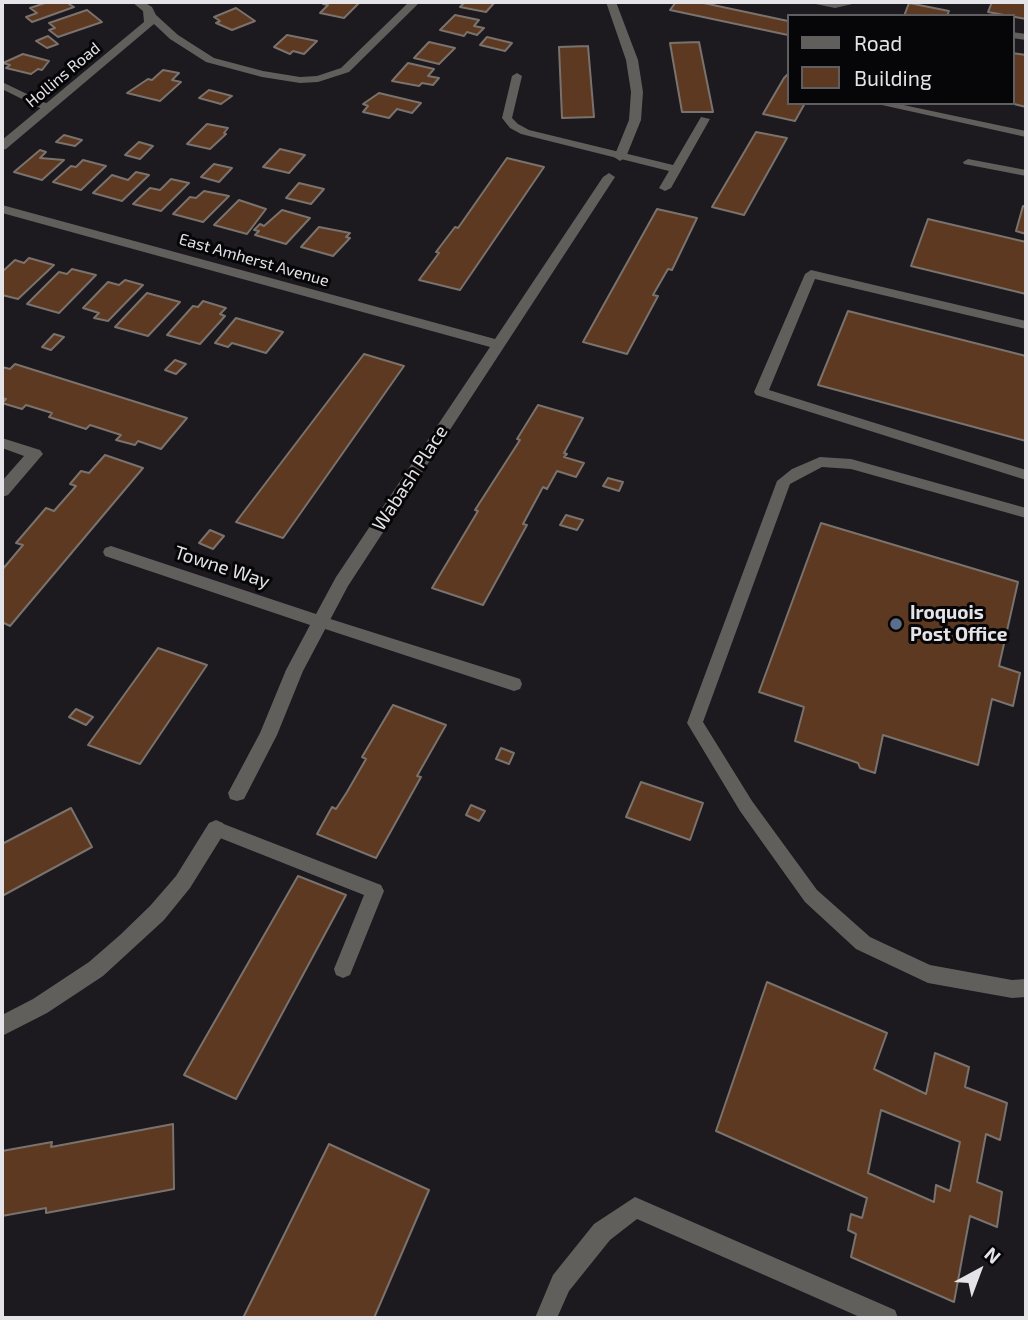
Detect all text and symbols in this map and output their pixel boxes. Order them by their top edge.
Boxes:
legend [786,14,1014,105]
text: Road [854,30,902,55]
street label: Hollins Road [22,38,104,112]
text: Building [854,65,932,90]
street label: East Amherst Avenue [177,229,331,291]
street label: Wabash Place [367,421,453,535]
street label: Towne Way [171,541,273,593]
place label: Iroquois Post Office [910,602,1007,646]
marker: Iroquois Post Office [888,616,904,632]
north arrow [944,1236,1014,1306]
text: N [980,1242,1006,1268]

